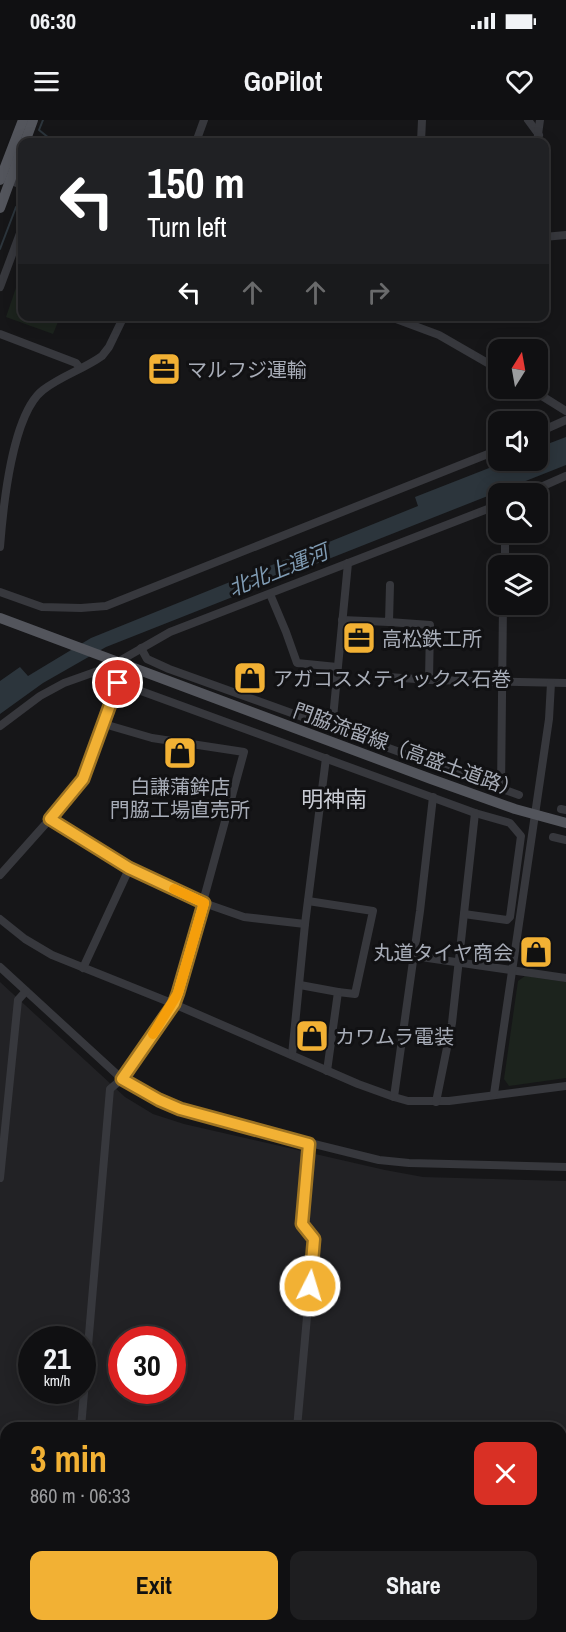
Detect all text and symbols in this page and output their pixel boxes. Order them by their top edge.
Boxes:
text: 06:30 [30,6,76,36]
text: GoPilot [244,63,322,99]
icon: menu [30,65,63,98]
icon: heart [503,65,536,98]
text: 150 m [147,155,245,211]
icon: left [48,162,126,240]
text: Turn left [147,209,226,245]
icon: left [173,276,206,309]
icon: ahead [236,276,269,309]
icon: ahead [299,276,332,309]
icon: right [362,276,395,309]
north arrow [488,339,548,399]
map controls [488,339,548,615]
office icon: マルフジ運輸 [146,351,182,387]
place label: マルフジ運輸 [187,356,307,383]
button: sound [488,411,548,471]
button: search [488,483,548,543]
water label: 北北上運河 [224,535,336,603]
button: layers [488,555,548,615]
office icon: 高松鉄工所 [341,620,377,656]
place label: 高松鉄工所 [382,625,482,652]
pin [92,657,143,708]
shop icon: アガコスメティックス石巻 [232,660,268,696]
place label: アガコスメティックス石巻 [273,665,511,692]
icon: arrive [101,666,134,699]
street label: 門脇流留線（高盛土道路） [290,696,524,804]
shop icon: 白謙蒲鉾店 門脇工場直売所 [162,735,198,771]
place label: 白謙蒲鉾店 門脇工場直売所 [110,773,250,823]
district label: 明神南 [301,784,367,814]
shop icon: 丸道タイヤ商会 [518,934,554,970]
place label: 丸道タイヤ商会 [374,939,513,966]
shop icon: カワムラ電装 [294,1018,330,1054]
place label: カワムラ電装 [335,1023,454,1050]
position arrow [278,1254,342,1318]
speed limit sign: 30 [108,1326,186,1404]
text: 21 [43,1338,71,1378]
text: km/h [44,1370,70,1391]
text: 3 min [30,1435,107,1483]
button: close [474,1442,537,1505]
text: 860 m · 06:33 [30,1482,130,1509]
button: Exit [30,1551,278,1620]
button: Share [290,1551,537,1620]

